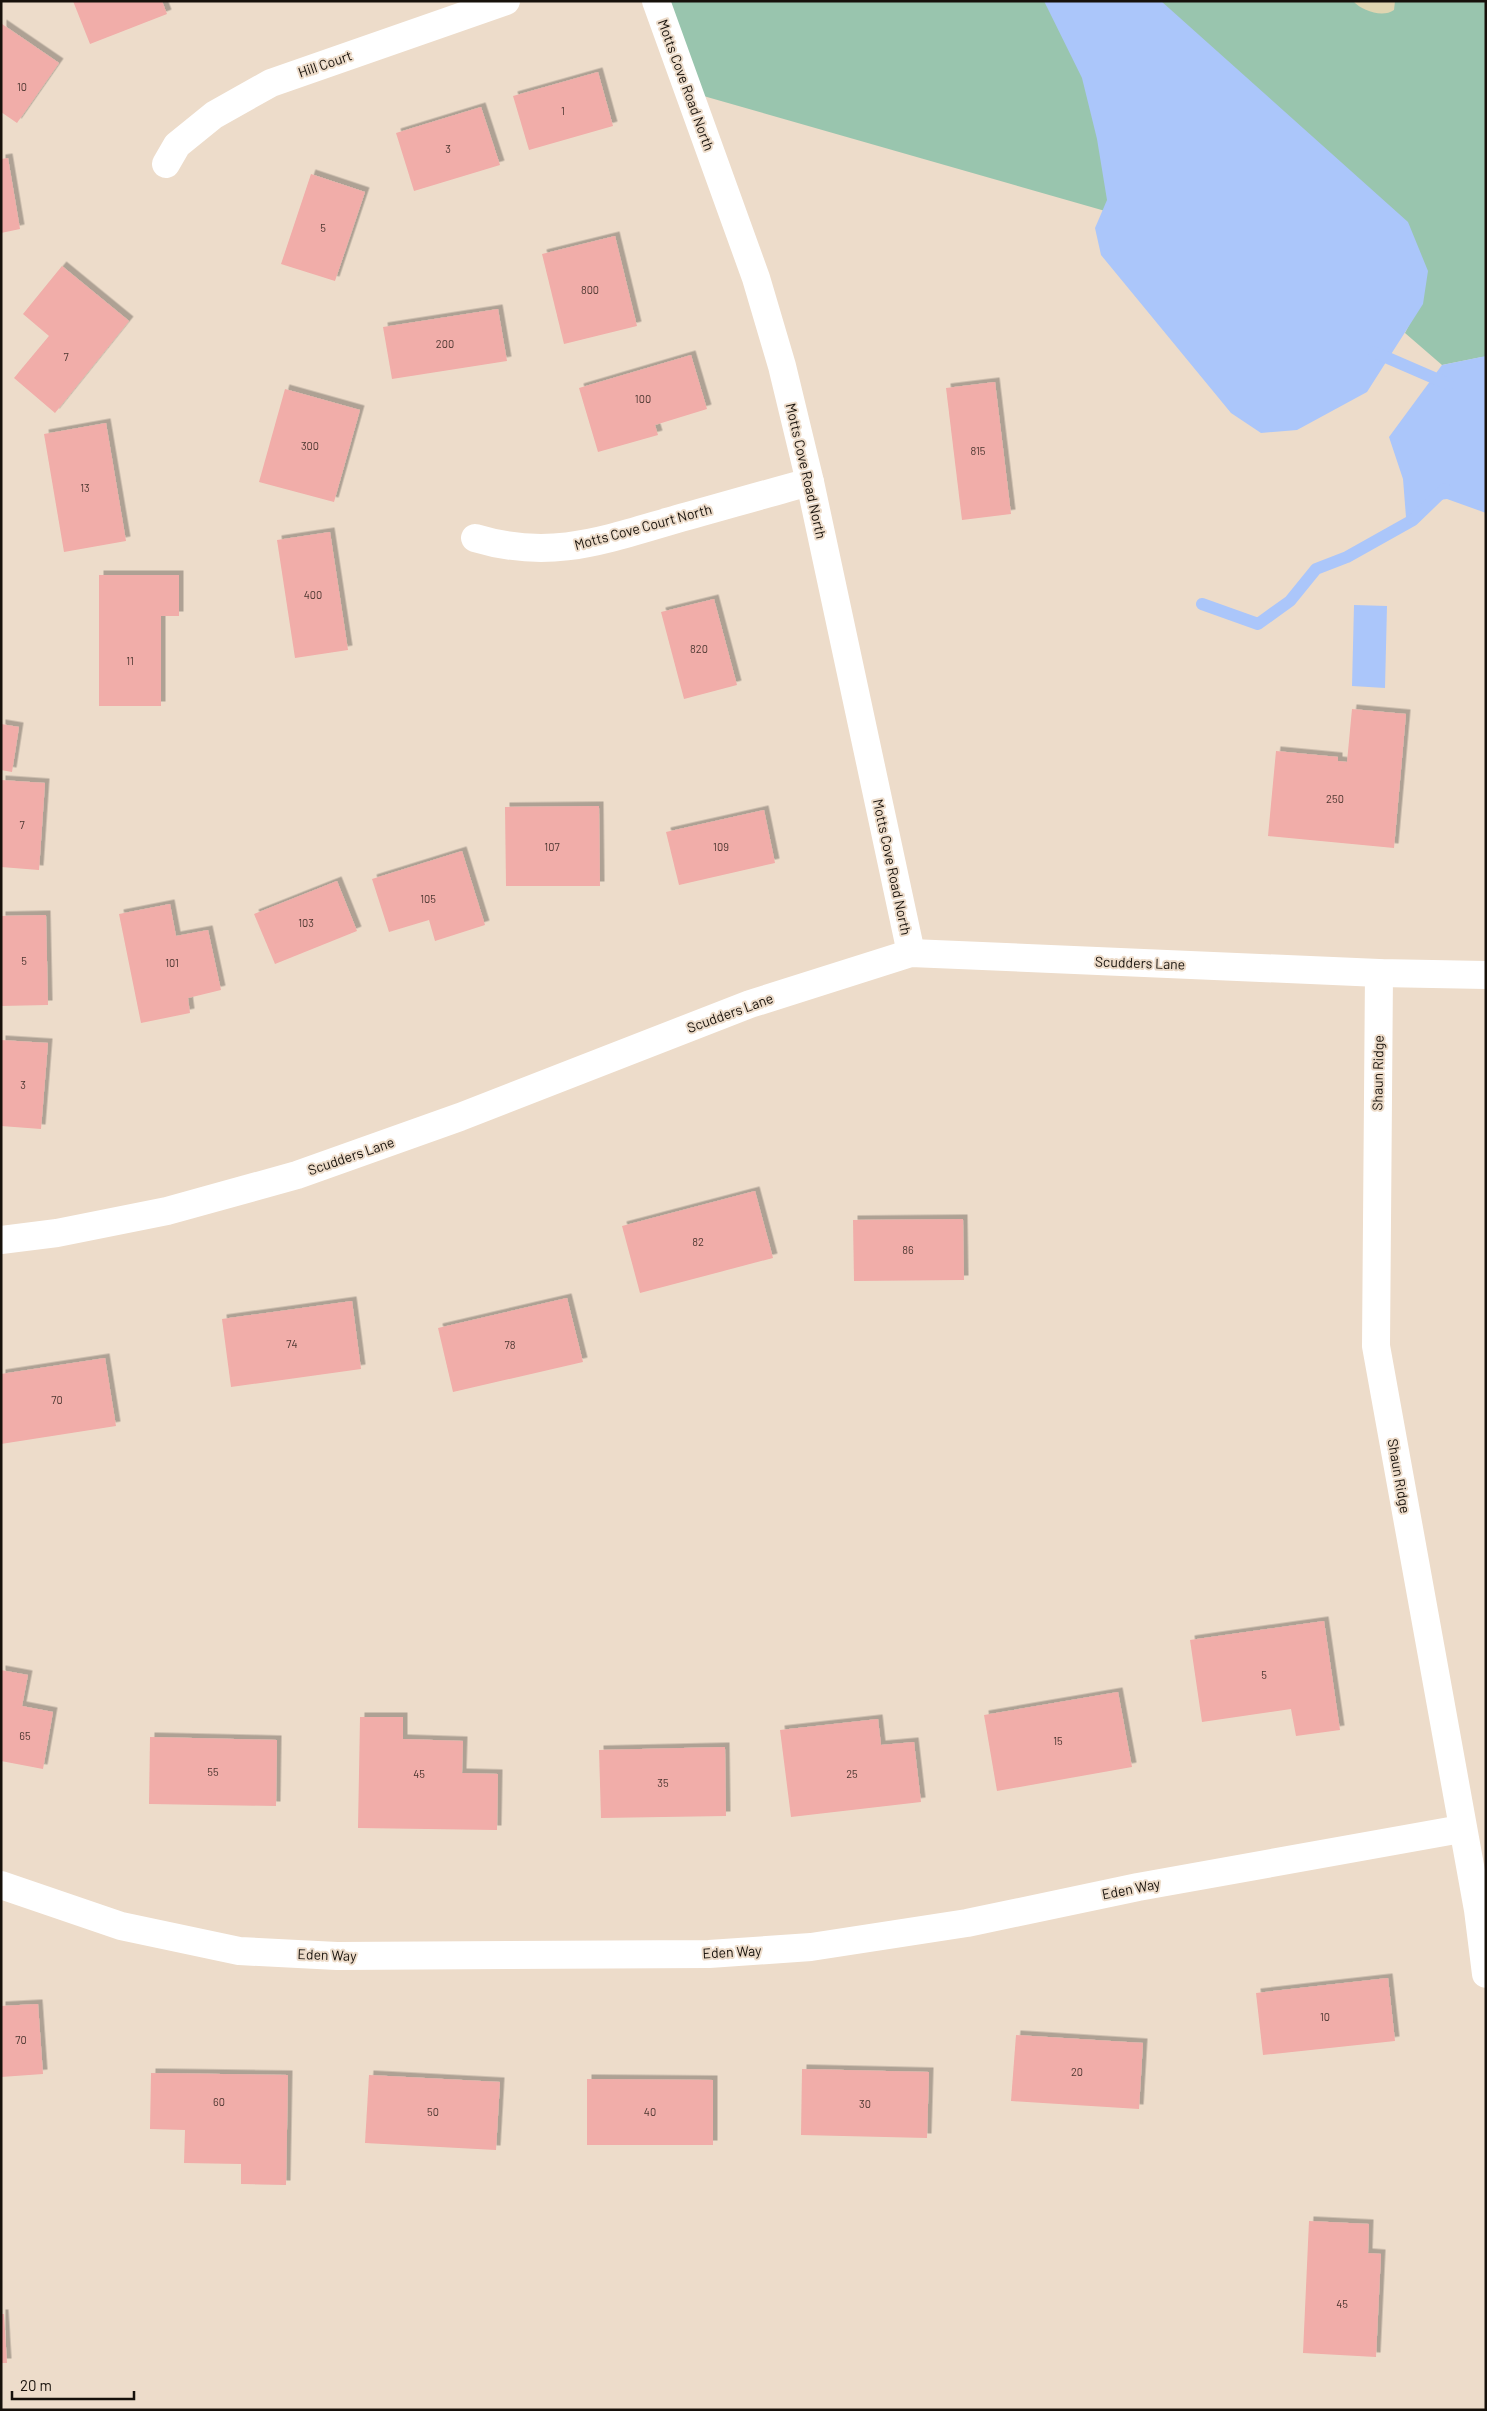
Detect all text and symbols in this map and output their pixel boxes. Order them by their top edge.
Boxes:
street label: Motts Cove Road North [655,17,718,153]
street label: Hill Court [296,46,354,81]
house number: 10 [17,80,27,93]
house number: 1 [561,104,565,117]
house number: 3 [445,142,451,155]
house number: 5 [320,221,326,234]
house number: 800 [581,283,599,296]
house number: 200 [436,337,454,350]
house number: 7 [63,350,69,363]
house number: 100 [635,392,651,405]
street label: Motts Cove Road North [783,401,830,540]
house number: 300 [301,439,319,452]
house number: 815 [971,444,986,457]
house number: 13 [80,481,90,494]
street label: Motts Cove Court North [572,500,713,553]
house number: 400 [304,588,322,601]
house number: 820 [690,642,708,655]
house number: 11 [126,654,134,667]
house number: 250 [1326,792,1344,805]
street label: Motts Cove Road North [870,797,915,936]
house number: 7 [19,818,25,831]
house number: 107 [544,840,560,853]
house number: 109 [713,840,729,853]
house number: 105 [420,892,436,905]
house number: 103 [298,916,314,929]
street label: Scudders Lane [1095,952,1185,973]
house number: 5 [21,954,27,967]
house number: 101 [165,956,179,969]
street label: Scudders Lane [684,989,775,1036]
street label: Shaun Ridge [1368,1035,1387,1111]
house number: 3 [20,1078,26,1091]
street label: Scudders Lane [305,1133,396,1178]
house number: 82 [692,1235,704,1248]
house number: 86 [902,1243,914,1256]
house number: 74 [286,1337,298,1350]
house number: 78 [505,1338,516,1351]
house number: 70 [51,1393,63,1406]
street label: Shaun Ridge [1385,1437,1414,1515]
house number: 5 [1261,1668,1267,1681]
house number: 65 [19,1729,31,1742]
house number: 15 [1053,1734,1063,1747]
house number: 55 [207,1765,219,1778]
house number: 45 [413,1767,425,1780]
house number: 25 [846,1767,858,1780]
house number: 35 [657,1776,669,1789]
street label: Eden Way [1100,1874,1162,1902]
street label: Eden Way [702,1941,762,1962]
street label: Eden Way [297,1945,357,1964]
house number: 10 [1320,2010,1330,2023]
house number: 70 [15,2033,27,2046]
house number: 20 [1071,2065,1083,2078]
house number: 60 [213,2095,225,2108]
house number: 30 [859,2097,871,2110]
house number: 50 [427,2105,439,2118]
house number: 40 [644,2105,656,2118]
house number: 45 [1336,2297,1348,2310]
scale bar [12,2368,135,2400]
text: 20 m [20,2376,52,2394]

